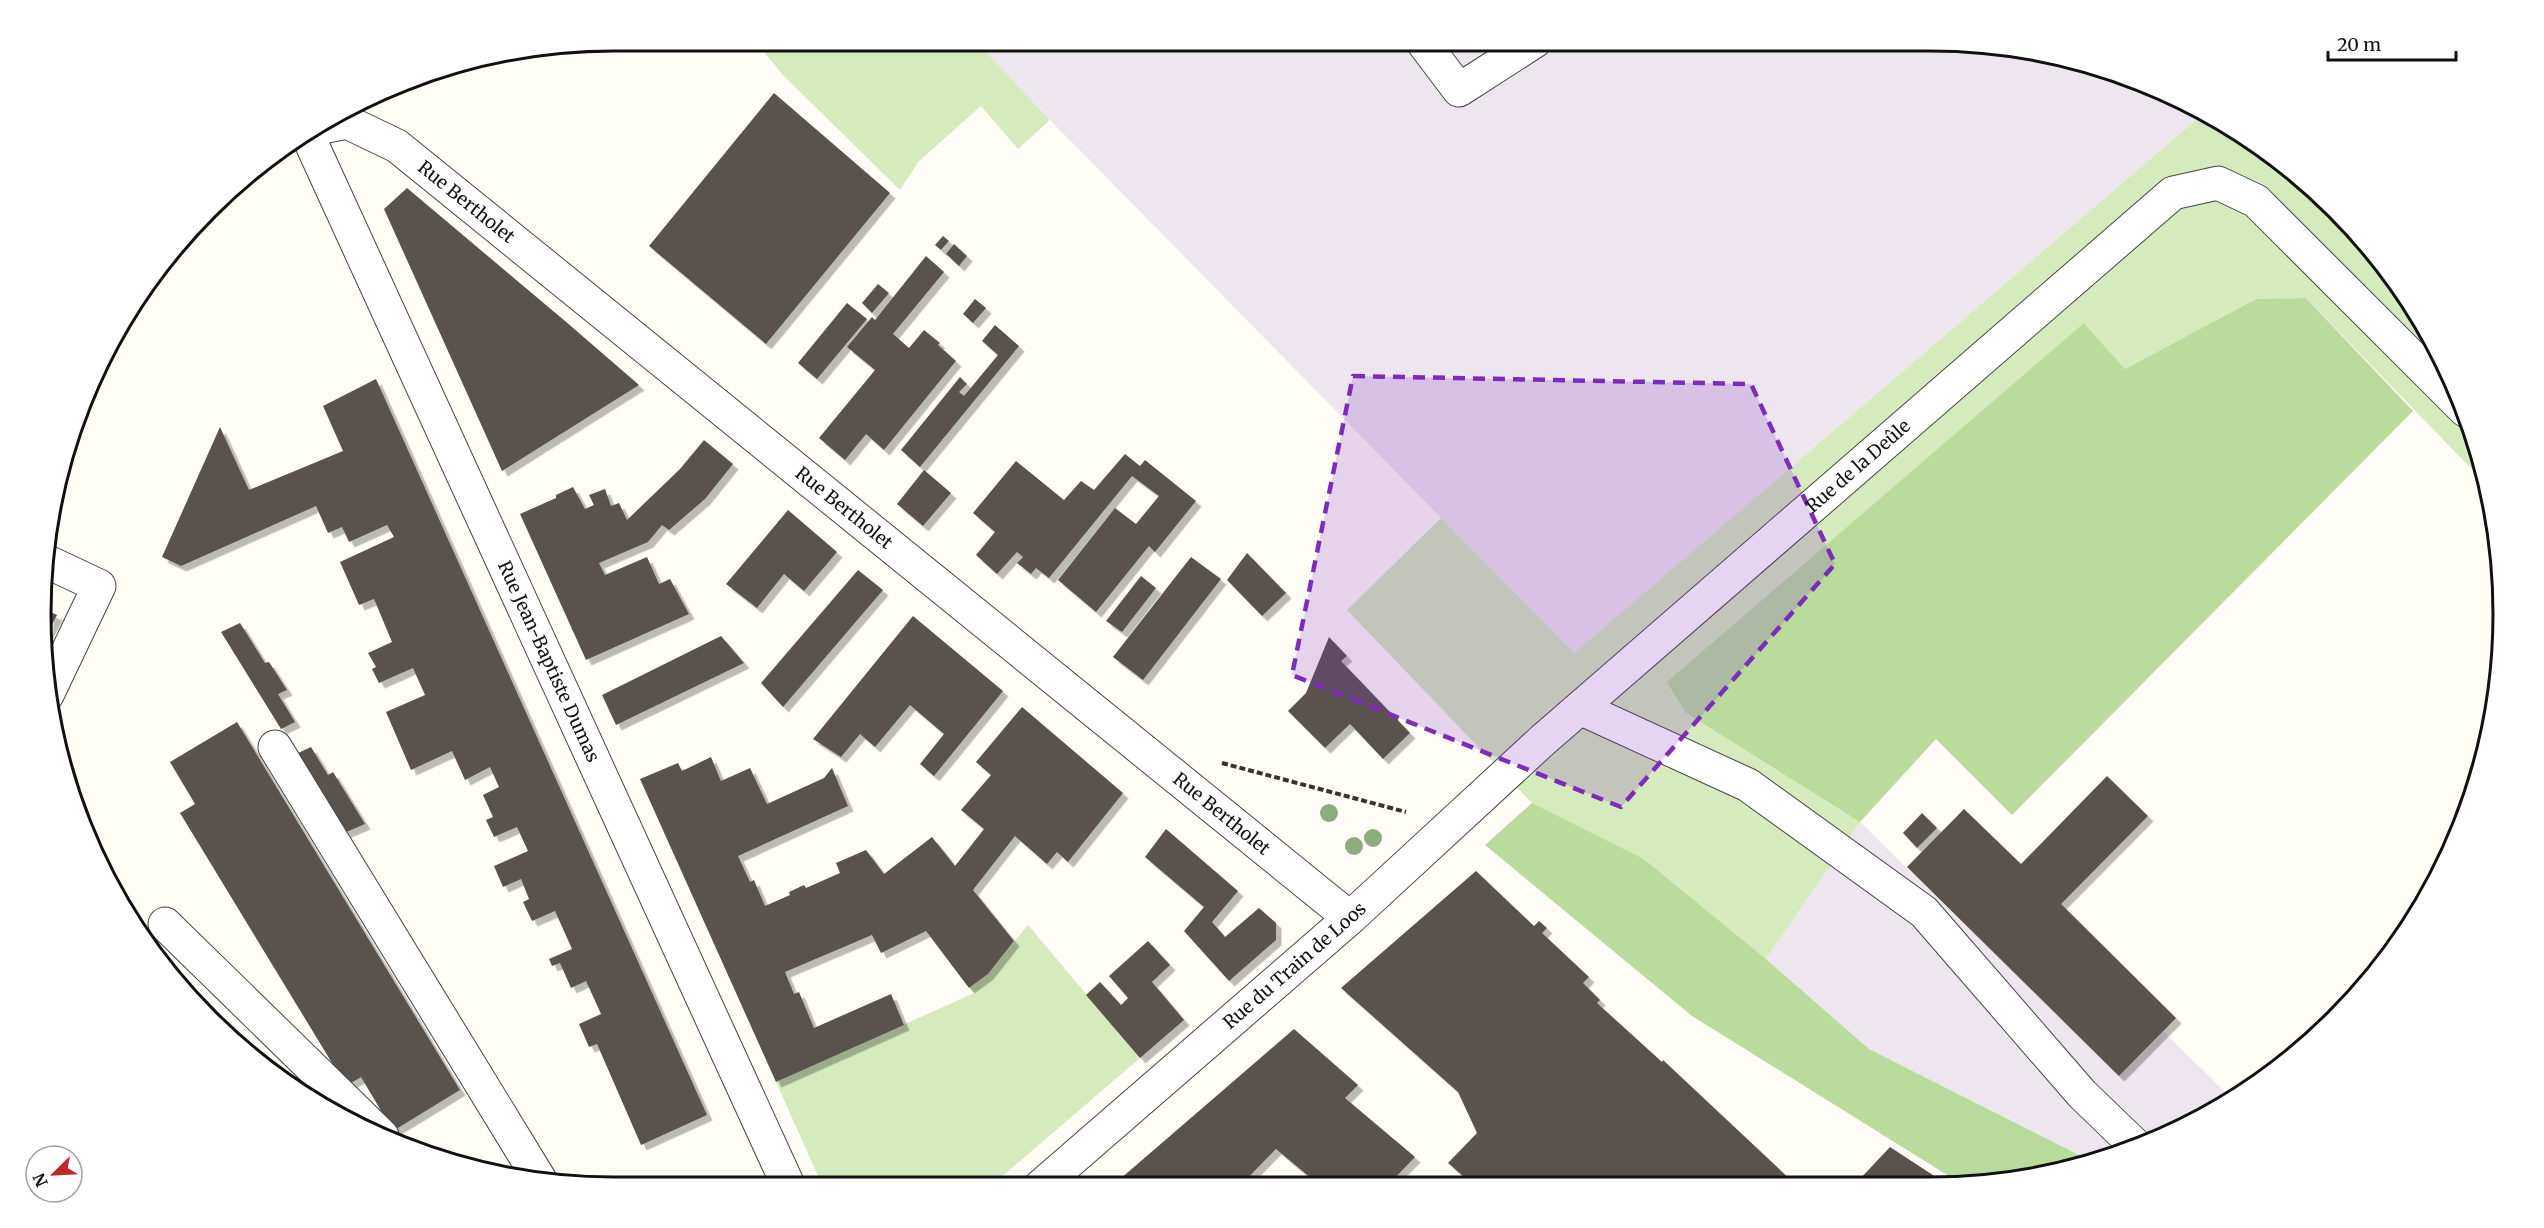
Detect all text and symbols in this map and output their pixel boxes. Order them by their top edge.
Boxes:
scale bar [2328,24,2456,62]
text: 20 m [2337,33,2381,56]
street label: Rue Bertholet [413,156,520,248]
street label: Rue de la Deûle [1801,414,1915,518]
street label: Rue Bertholet [791,461,897,554]
street label: Rue Jean-Baptiste Dumas [493,557,605,766]
street label: Rue Bertholet [1169,767,1275,860]
street label: Rue du Train de Loos [1218,897,1371,1034]
north arrow [24,1144,84,1204]
text: N [28,1170,52,1190]

